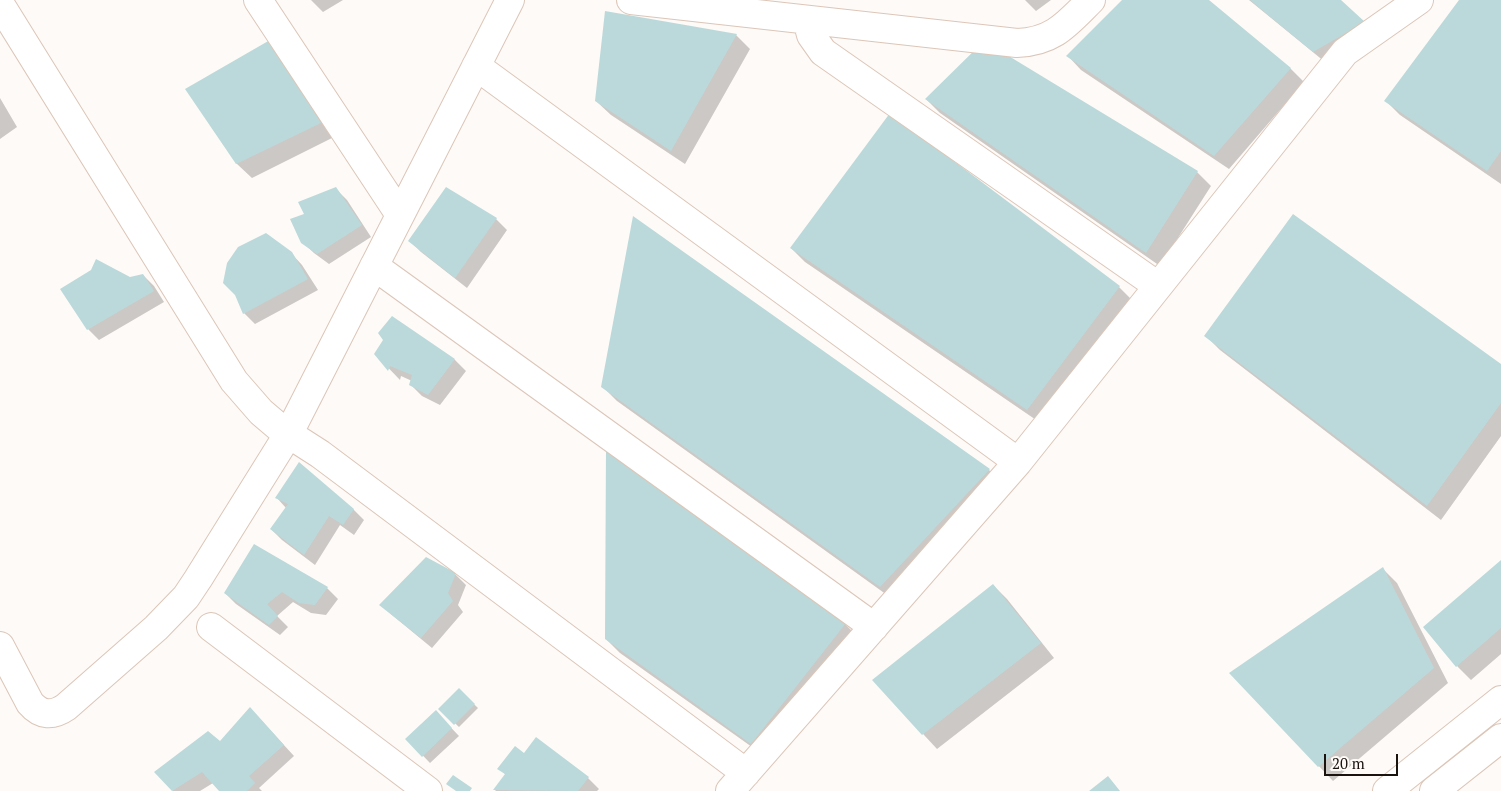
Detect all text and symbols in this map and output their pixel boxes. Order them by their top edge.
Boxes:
scale bar [1326,744,1400,776]
text: 20 m [1332,753,1365,773]

